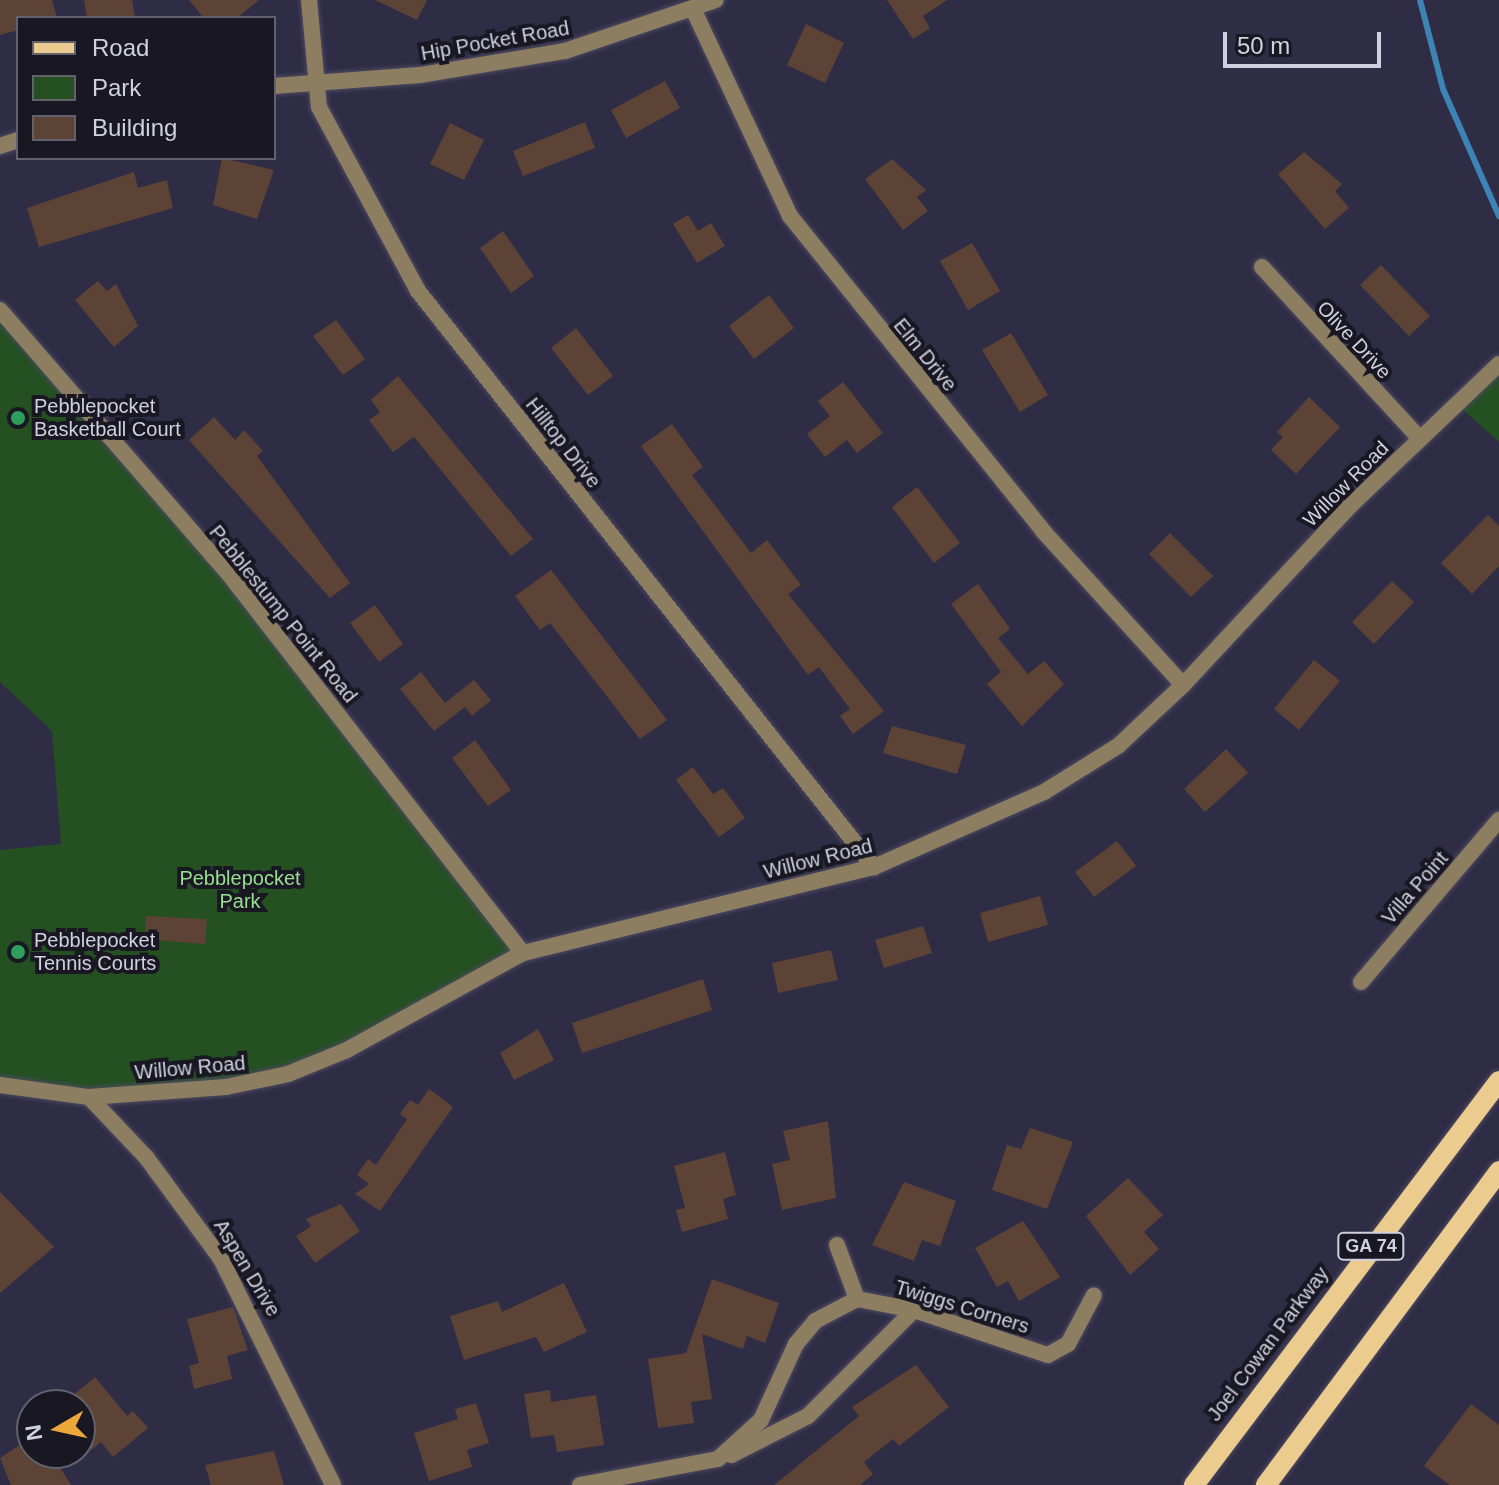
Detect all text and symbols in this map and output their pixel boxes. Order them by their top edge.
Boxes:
legend [16,16,276,160]
street label: Hip Pocket Road [419,16,571,66]
scale bar [1227,16,1385,66]
text: 50 m [1237,32,1290,59]
text: Road [92,34,149,61]
text: Park [92,74,141,101]
text: Building [92,114,177,141]
street label: Olive Drive [1312,296,1396,384]
street label: Elm Drive [888,314,962,396]
street label: Hilltop Drive [520,393,606,493]
place label: Pebblepocket Basketball Court [34,394,181,441]
marker: Pebblepocket Basketball Court [9,409,27,427]
street label: Willow Road [1298,436,1394,532]
street label: Pebblestump Point Road [204,520,362,708]
street label: Willow Road [761,834,875,884]
street label: Villa Point [1377,847,1453,929]
park label: Pebblepocket Park [179,867,301,914]
place label: Pebblepocket Tennis Courts [34,928,156,975]
marker: Pebblepocket Tennis Courts [9,943,27,961]
street label: Willow Road [134,1051,246,1085]
street label: Aspen Drive [209,1215,285,1321]
road number: GA 74 [1335,1232,1407,1260]
street label: Joel Cowan Parkway [1202,1262,1334,1426]
street label: Twiggs Corners [892,1275,1032,1339]
north arrow [16,1389,96,1469]
text: N [20,1423,47,1442]

